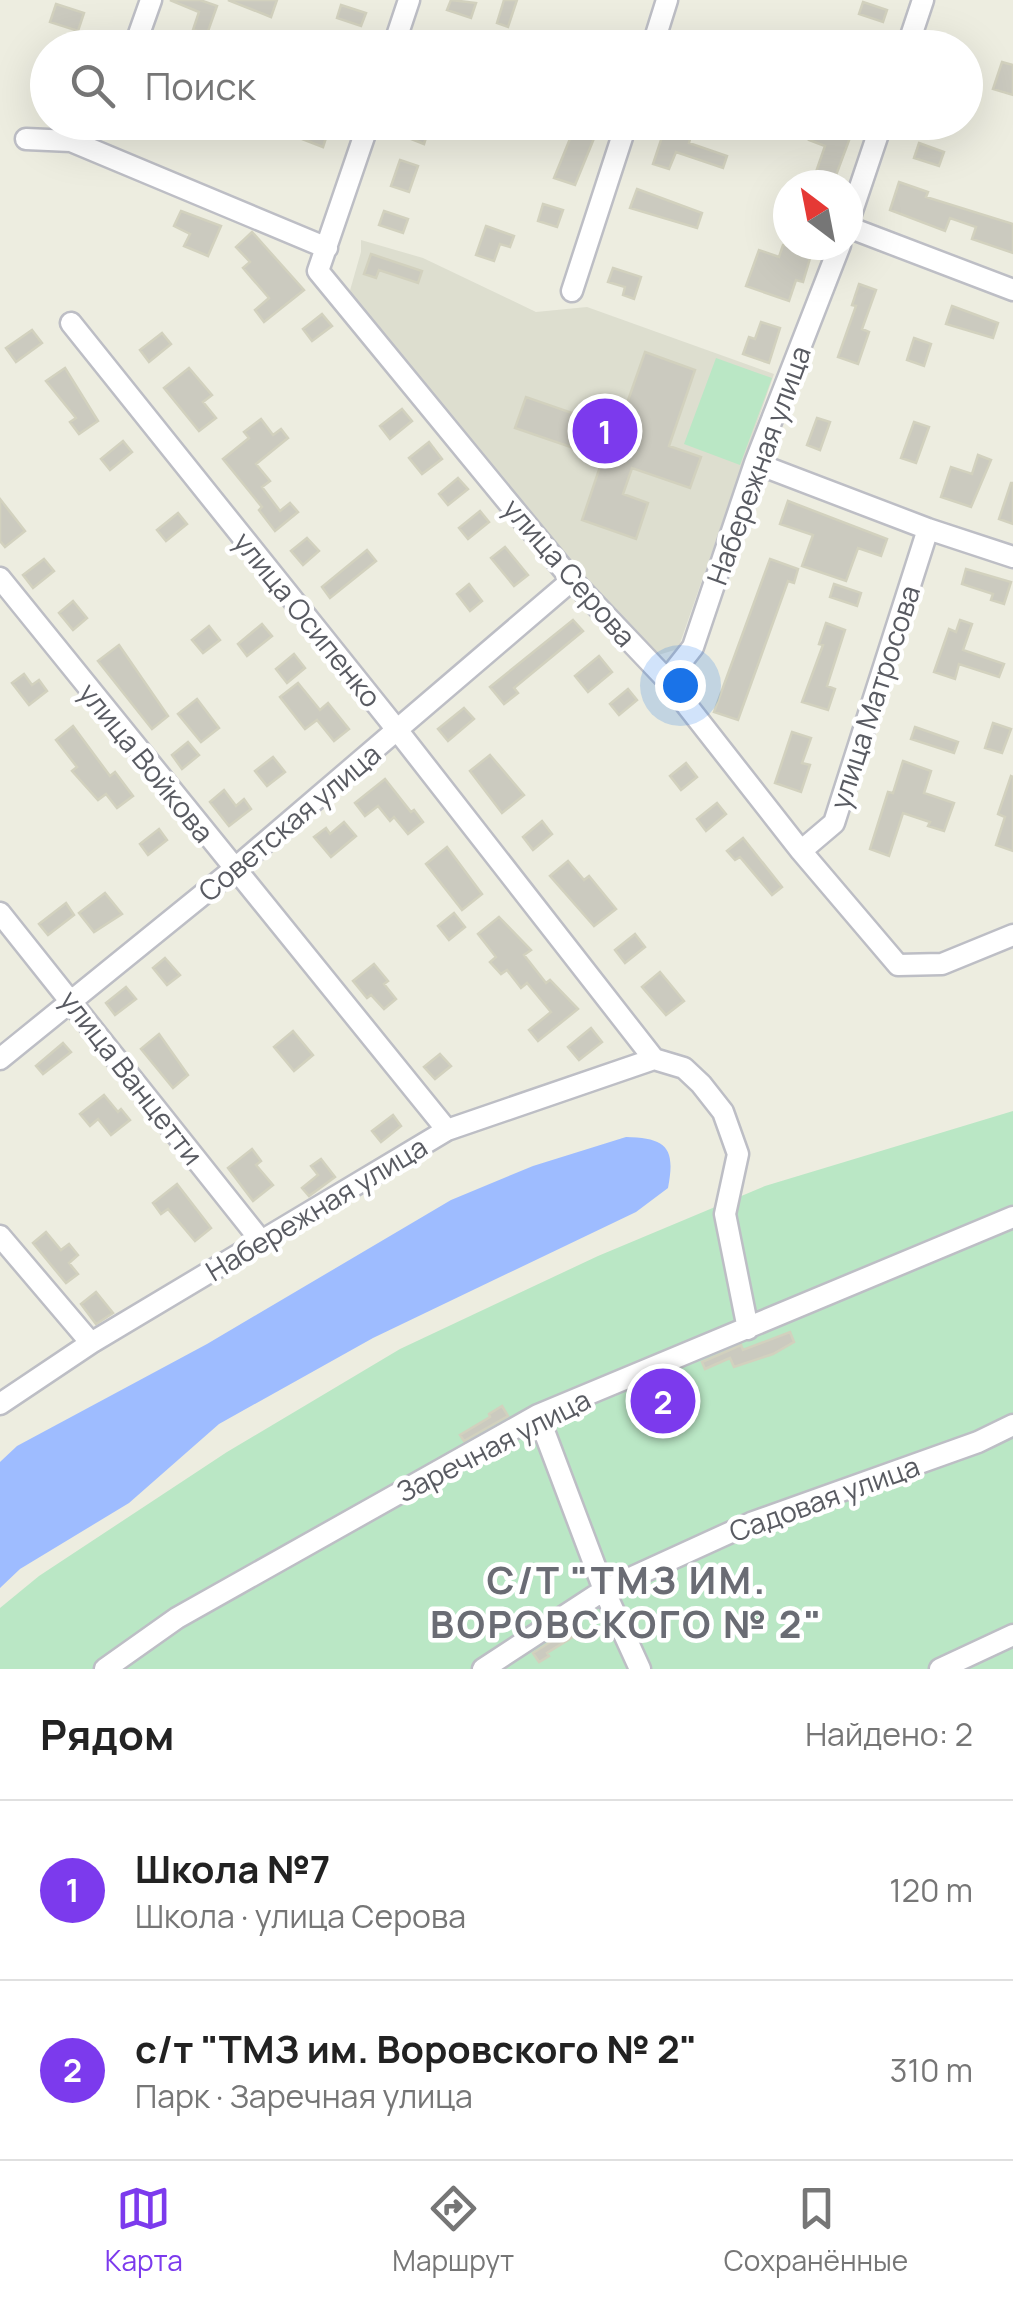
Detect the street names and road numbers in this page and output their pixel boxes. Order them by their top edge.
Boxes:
street label: Набережная улица [697,340,819,590]
street label: улица Серова [495,490,645,654]
street label: улица Осипенко [225,523,391,715]
street label: улица Матросова [820,580,928,814]
street label: улица Войкова [71,674,223,850]
street label: Советская улица [190,735,388,909]
street label: улица Ванцетти [52,982,212,1172]
street label: Набережная улица [198,1127,434,1289]
street label: Заречная улица [390,1380,596,1510]
street label: Садовая улица [724,1446,924,1550]

